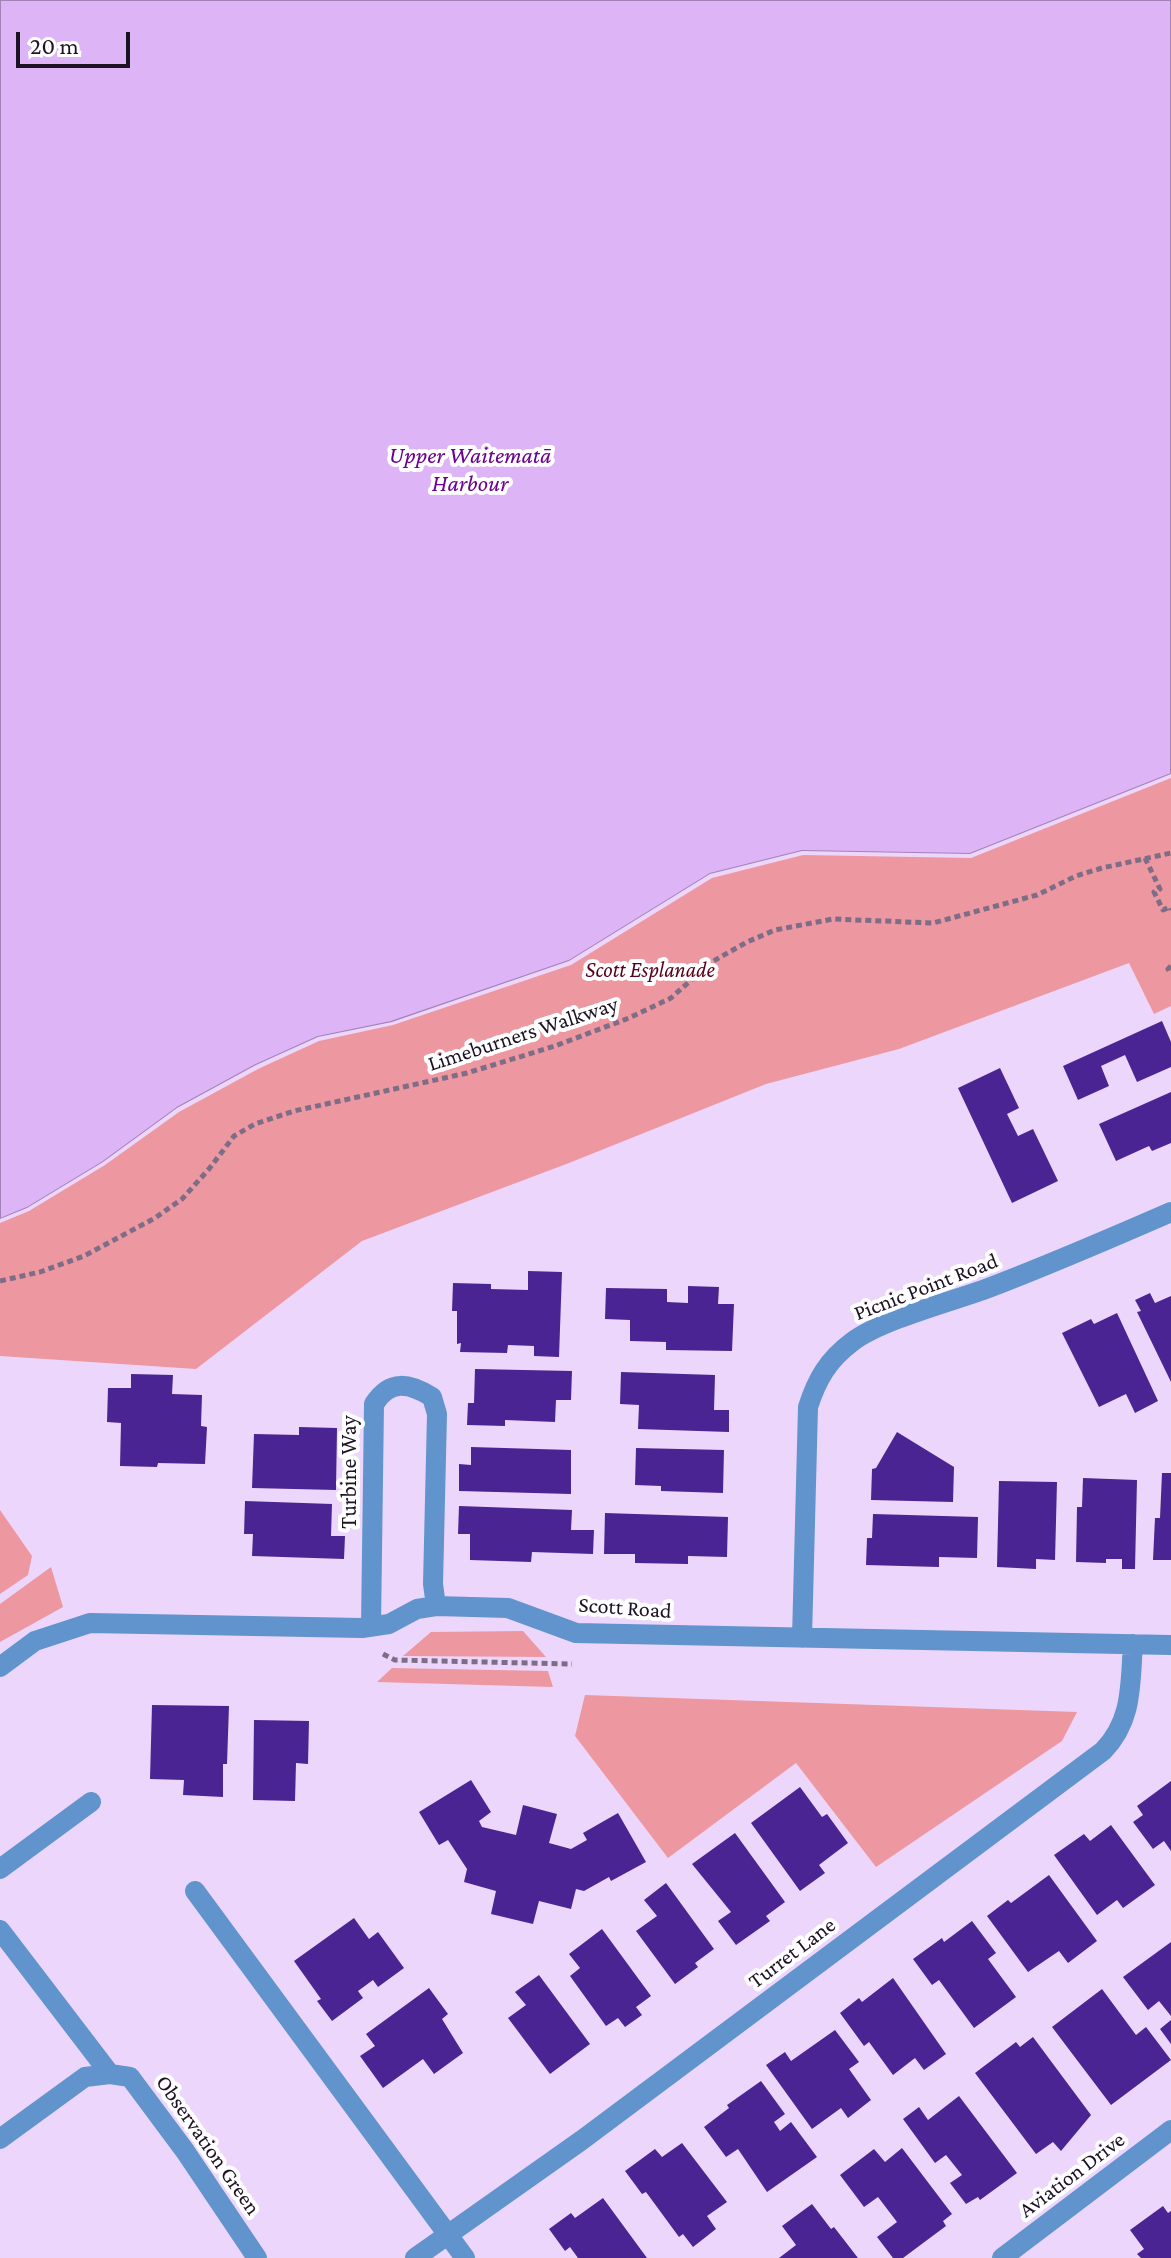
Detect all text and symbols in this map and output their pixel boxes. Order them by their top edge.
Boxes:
scale bar [20,16,134,66]
text: 20 m [30,32,79,59]
water label: Upper Waitematā Harbour [389,442,551,498]
park label: Scott Esplanade [585,957,715,983]
street label: Limeburners Walkway [425,991,621,1077]
street label: Picnic Point Road [850,1247,1002,1327]
street label: Turbine Way [336,1415,362,1529]
street label: Scott Road [577,1592,673,1624]
street label: Turret Lane [743,1912,841,1994]
street label: Observation Green [150,2070,266,2220]
street label: Aviation Drive [1014,2127,1130,2223]

